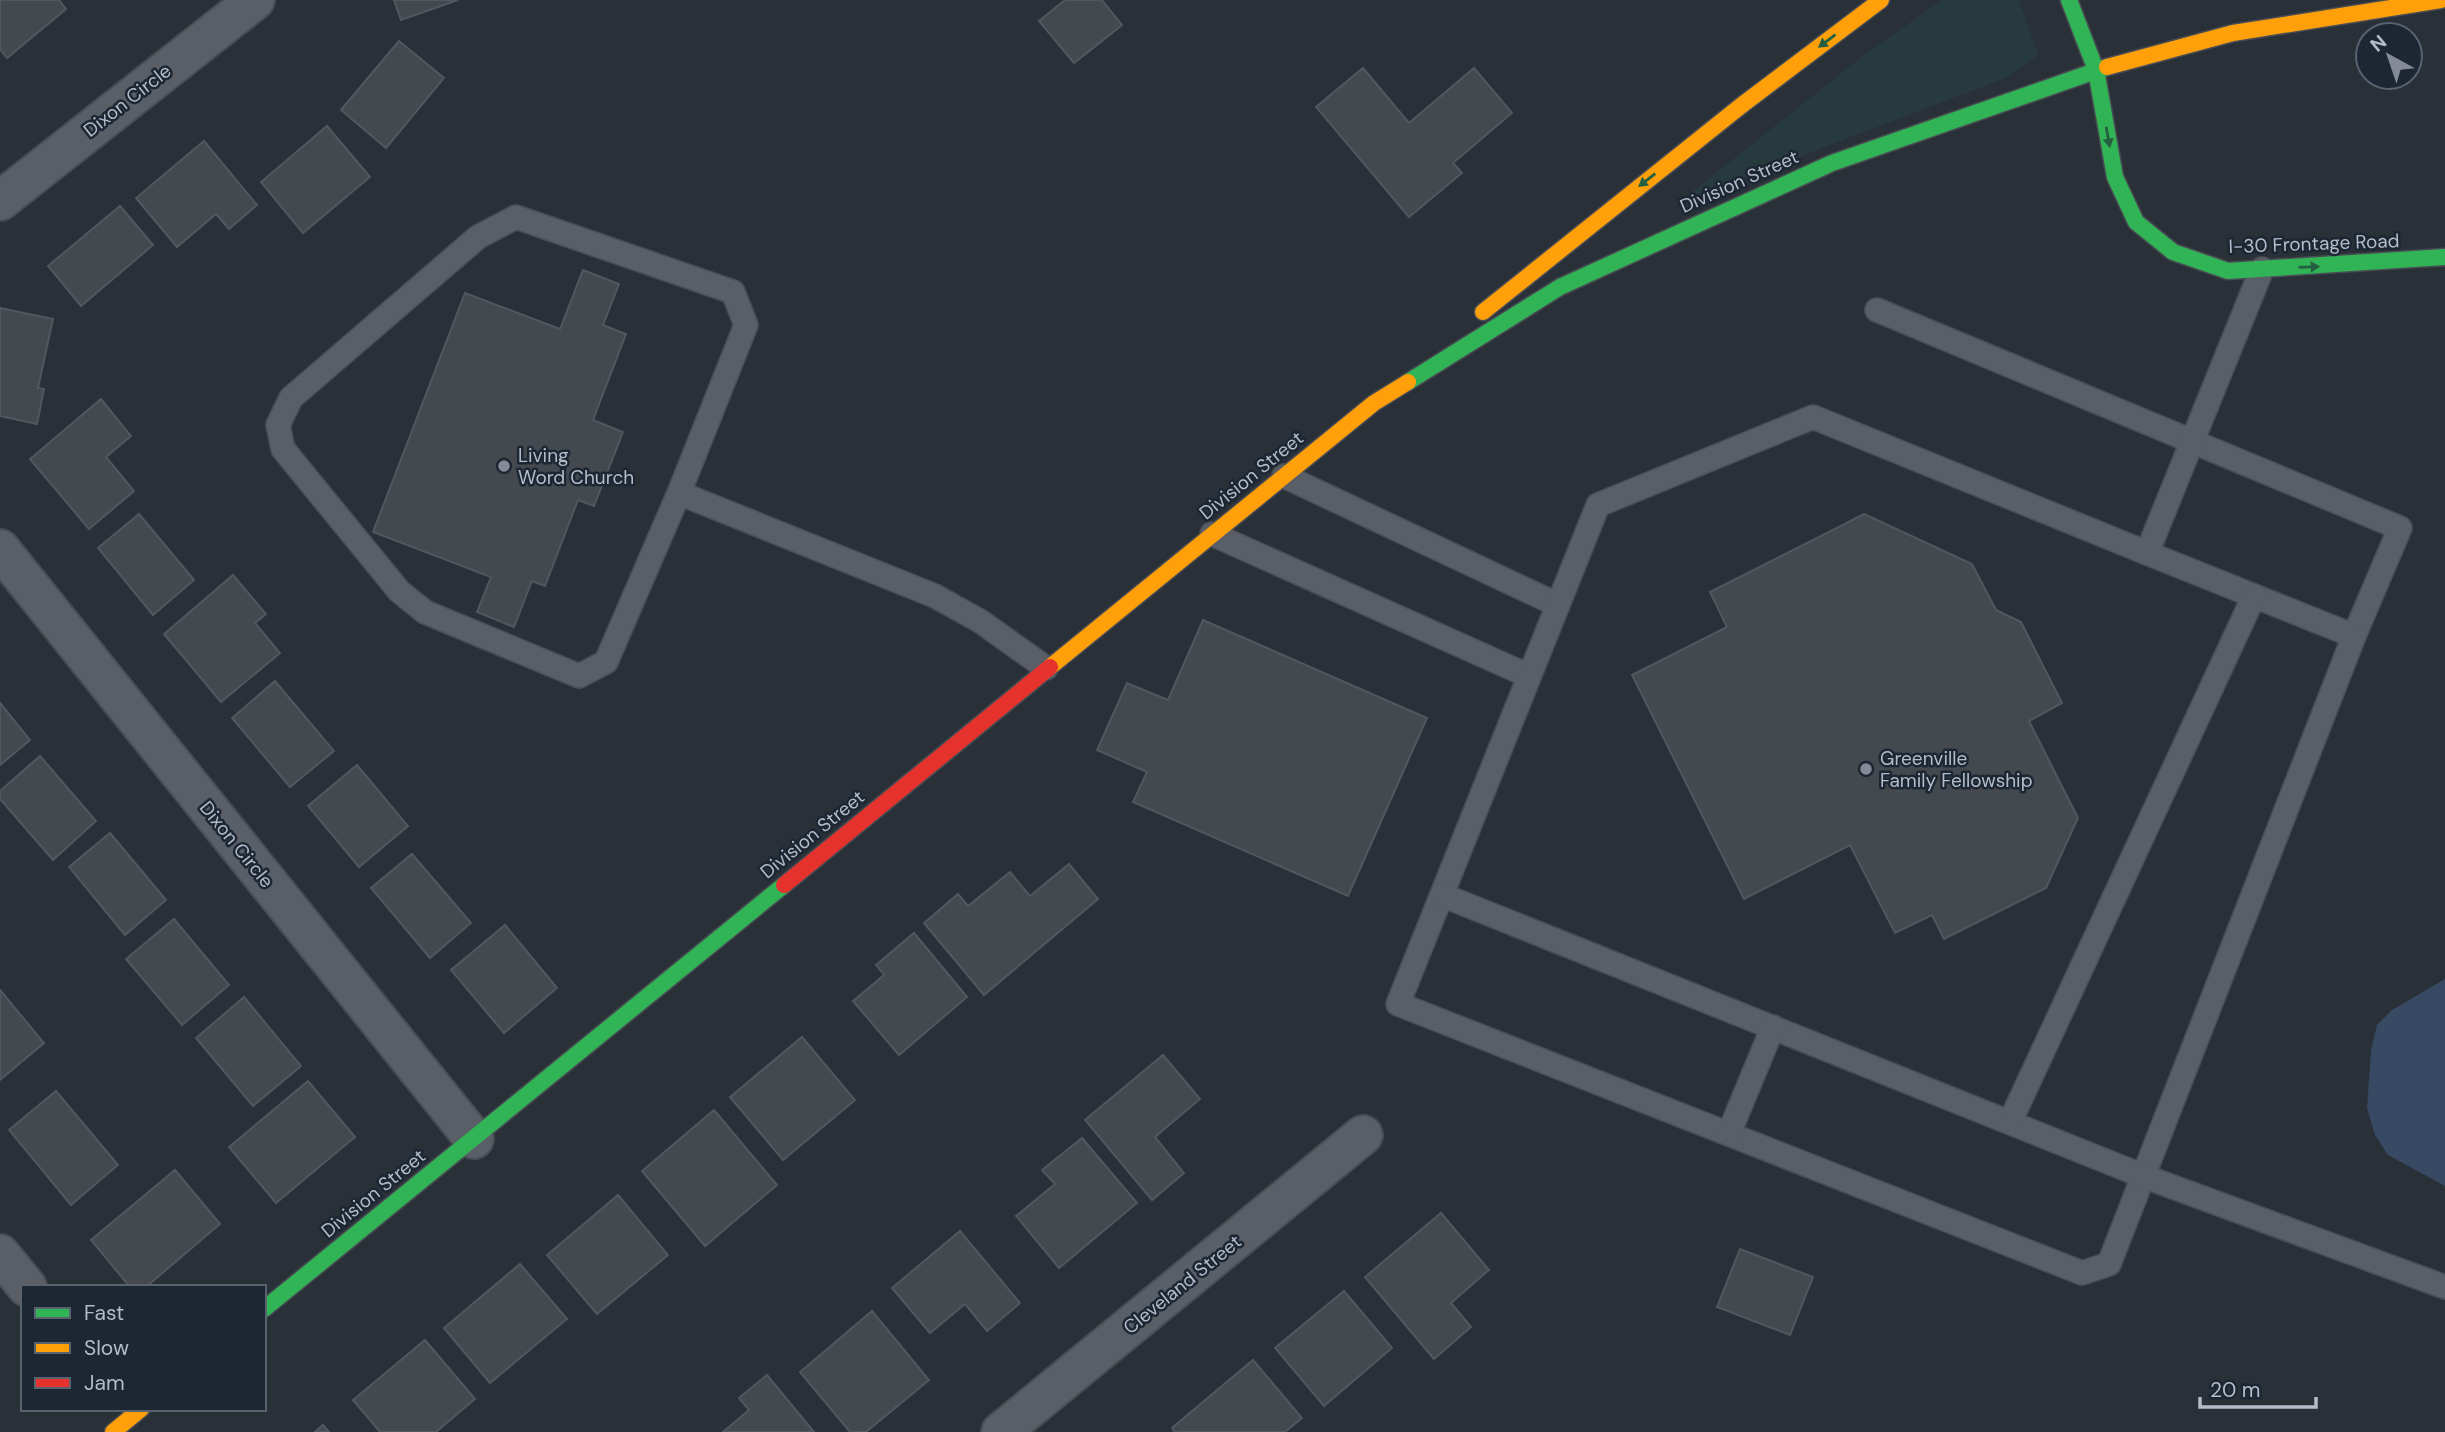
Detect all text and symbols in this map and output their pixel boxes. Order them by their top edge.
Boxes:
north arrow [2354,21,2424,91]
text: N [2365,29,2392,57]
one-way arrow [1817,34,1836,48]
street label: Dixon Circle [78,58,176,142]
one-way arrow [2103,126,2114,148]
street label: Division Street [1676,144,1802,219]
one-way arrow [1638,173,1656,187]
street label: I-30 Frontage Road [2228,228,2400,259]
one-way arrow [2298,261,2320,272]
street label: Division Street [1194,426,1309,525]
place label: Living Word Church [518,443,634,490]
marker: Living Word Church [496,458,512,474]
place label: Greenville Family Fellowship [1880,746,2033,793]
marker: Greenville Family Fellowship [1858,761,1874,777]
street label: Division Street [755,785,870,884]
street label: Dixon Circle [194,796,279,893]
street label: Division Street [316,1144,431,1243]
street label: Cleveland Street [1118,1229,1246,1340]
legend [21,1285,266,1411]
text: Fast [84,1299,124,1327]
text: Slow [84,1334,129,1362]
scale bar [2200,1366,2316,1410]
text: Jam [84,1369,125,1397]
text: 20 m [2210,1376,2261,1404]

